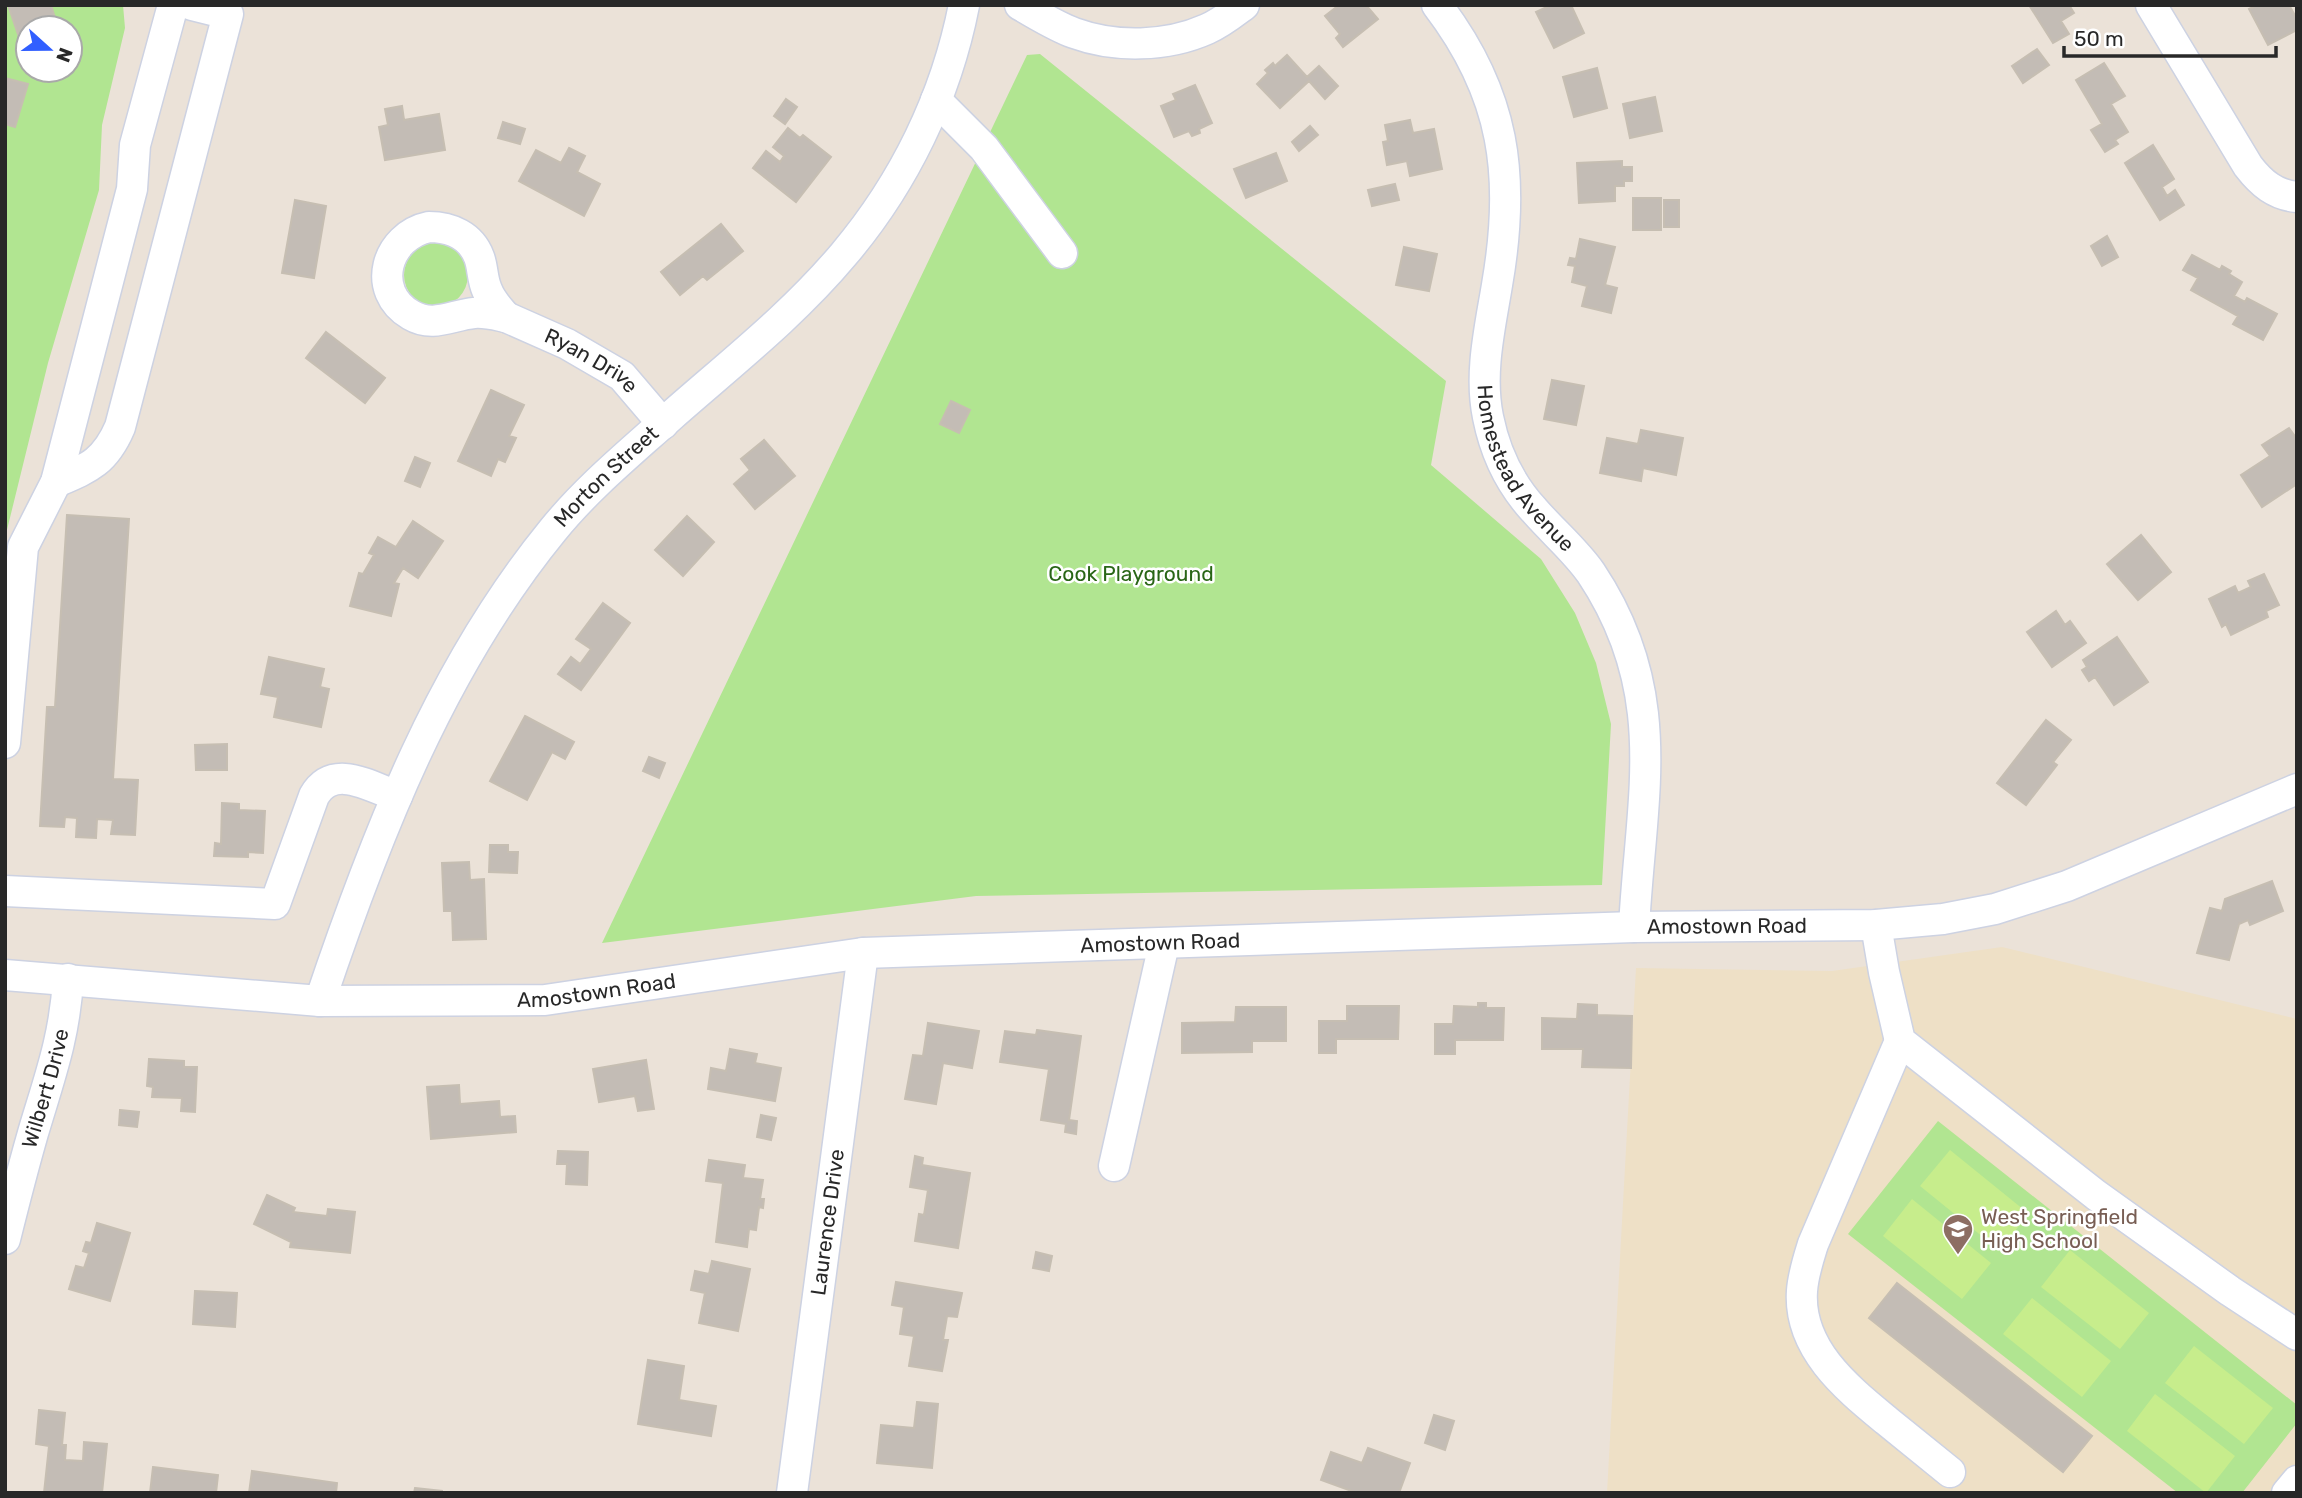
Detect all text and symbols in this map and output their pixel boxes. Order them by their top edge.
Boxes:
north arrow [14,14,84,84]
scale bar [2064,14,2276,58]
text: 50 m [2074,26,2124,51]
text: N [51,44,78,65]
street label: Ryan Drive [541,323,644,398]
street label: Homestead Avenue [1473,384,1580,557]
street label: Morton Street [548,420,663,532]
park label: Cook Playground [1048,561,1214,586]
street label: Amostown Road [1647,913,1807,939]
street label: Amostown Road [1080,927,1241,958]
street label: Amostown Road [517,968,677,1012]
street label: Wilbert Drive [16,1026,74,1151]
street label: Laurence Drive [805,1148,849,1297]
place label: West Springfield High School [1981,1204,2138,1253]
school or university icon: West Springfield High School [1941,1212,1975,1256]

